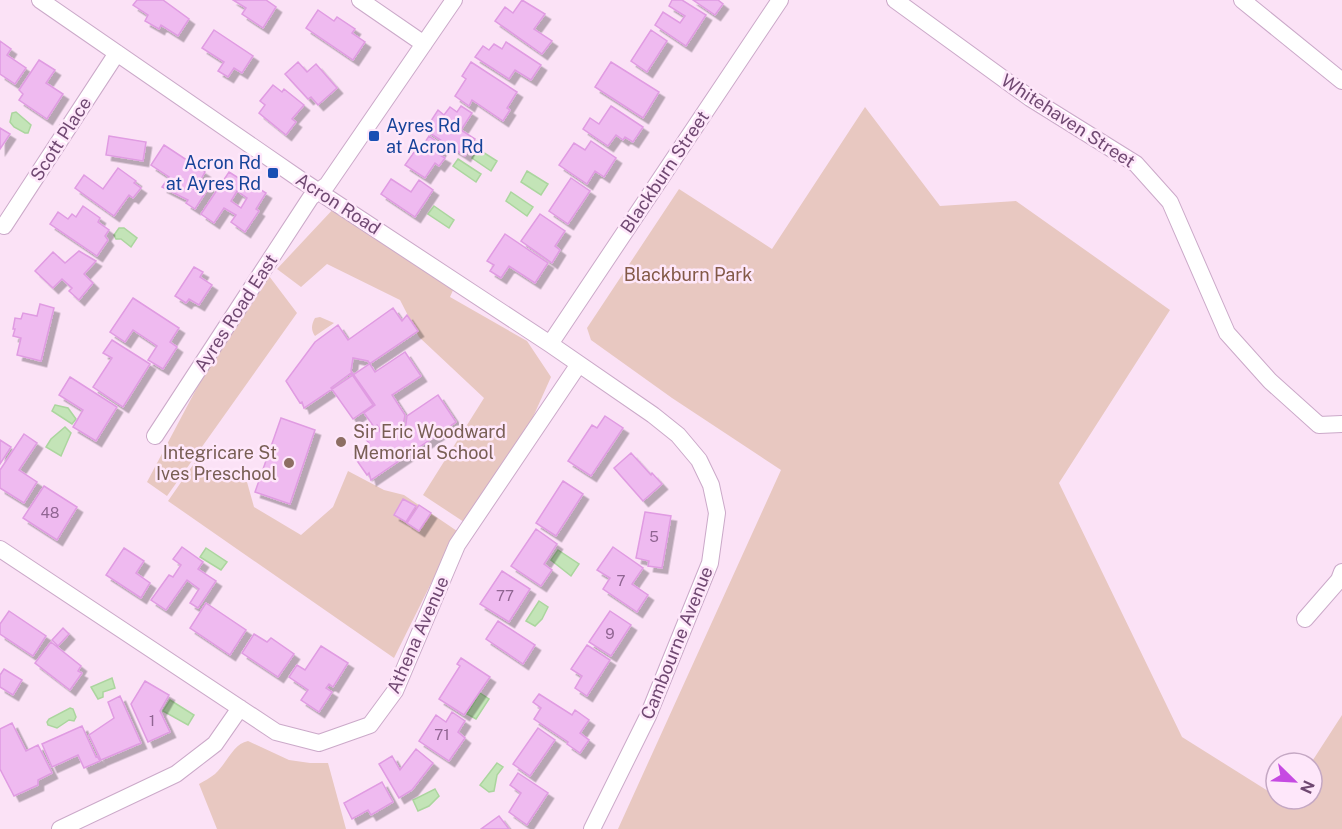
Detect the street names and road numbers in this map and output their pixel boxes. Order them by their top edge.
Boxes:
street label: Whitehaven Street [997,69,1139,172]
street label: Scott Place [26,93,95,185]
street label: Blackburn Street [616,107,713,237]
street label: Acron Road [292,168,385,239]
street label: Ayres Road East [190,250,281,375]
street label: Cambourne Avenue [636,563,717,722]
street label: Athena Avenue [382,573,453,697]

